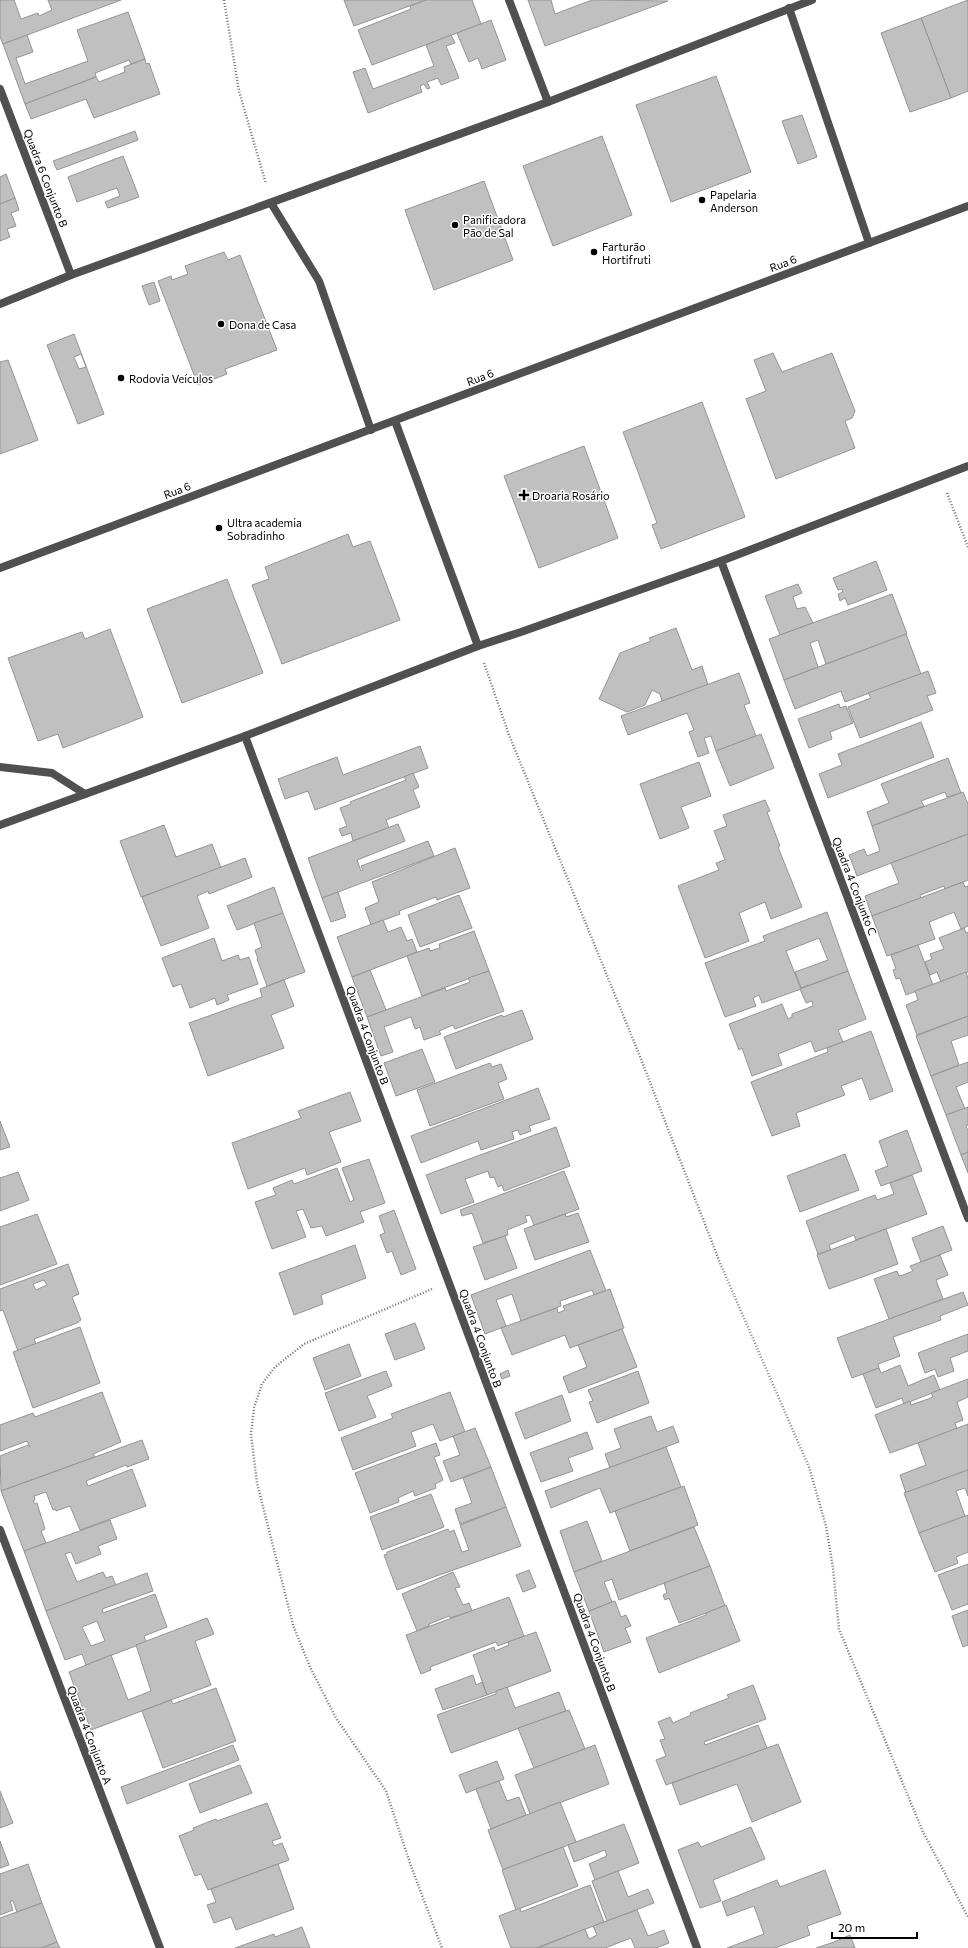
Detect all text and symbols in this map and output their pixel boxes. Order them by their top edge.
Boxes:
street label: Quadra 6 Conjunto B [21,127,71,229]
place label: Papelaria Anderson [710,188,758,214]
marker: Papelaria Anderson [697,195,707,205]
place label: Panificadora Pão de Sal [463,213,526,239]
marker: Panificadora Pão de Sal [450,220,460,230]
place label: Farturão Hortifruti [602,240,651,266]
marker: Farturão Hortifruti [589,247,599,257]
street label: Rua 6 [768,252,799,274]
place label: Dona de Casa [229,318,296,331]
marker: Dona de Casa [216,319,226,329]
street label: Rua 6 [465,366,496,388]
place label: Rodovia Veículos [129,372,213,385]
marker: Rodovia Veículos [116,373,126,383]
street label: Rua 6 [162,479,193,501]
place label: Droaria Rosário [532,489,610,502]
marker: Droaria Rosário [519,490,529,500]
place label: Ultra academia Sobradinho [227,516,302,542]
marker: Ultra academia Sobradinho [214,523,224,533]
street label: Quadra 4 Conjunto C [830,835,880,937]
street label: Quadra 4 Conjunto B [344,984,392,1086]
street label: Quadra 4 Conjunto B [457,1287,505,1389]
street label: Quadra 4 Conjunto B [571,1591,619,1693]
street label: Quadra 4 Conjunto A [65,1684,115,1786]
scale bar [832,1914,917,1940]
text: 20 m [838,1920,865,1934]

